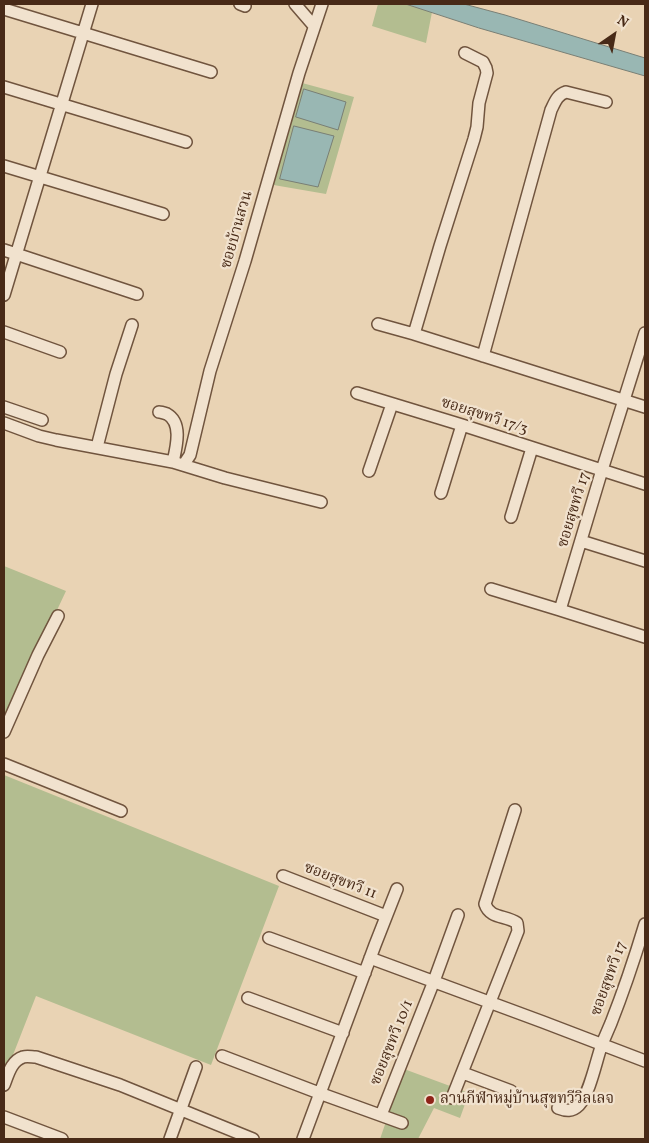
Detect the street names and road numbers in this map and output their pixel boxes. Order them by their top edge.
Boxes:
street label: ซอยบ้านสวน [218,189,258,271]
street label: ซอยสุขทวี 17/3 [438,395,530,439]
street label: ซอยสุขทวี 17 [555,470,595,550]
street label: ซอยสุขทวี 11 [301,860,379,904]
street label: ซอยสุขทวี 17 [588,939,632,1019]
street label: ซอยสุขทวี 10/1 [368,998,418,1088]

